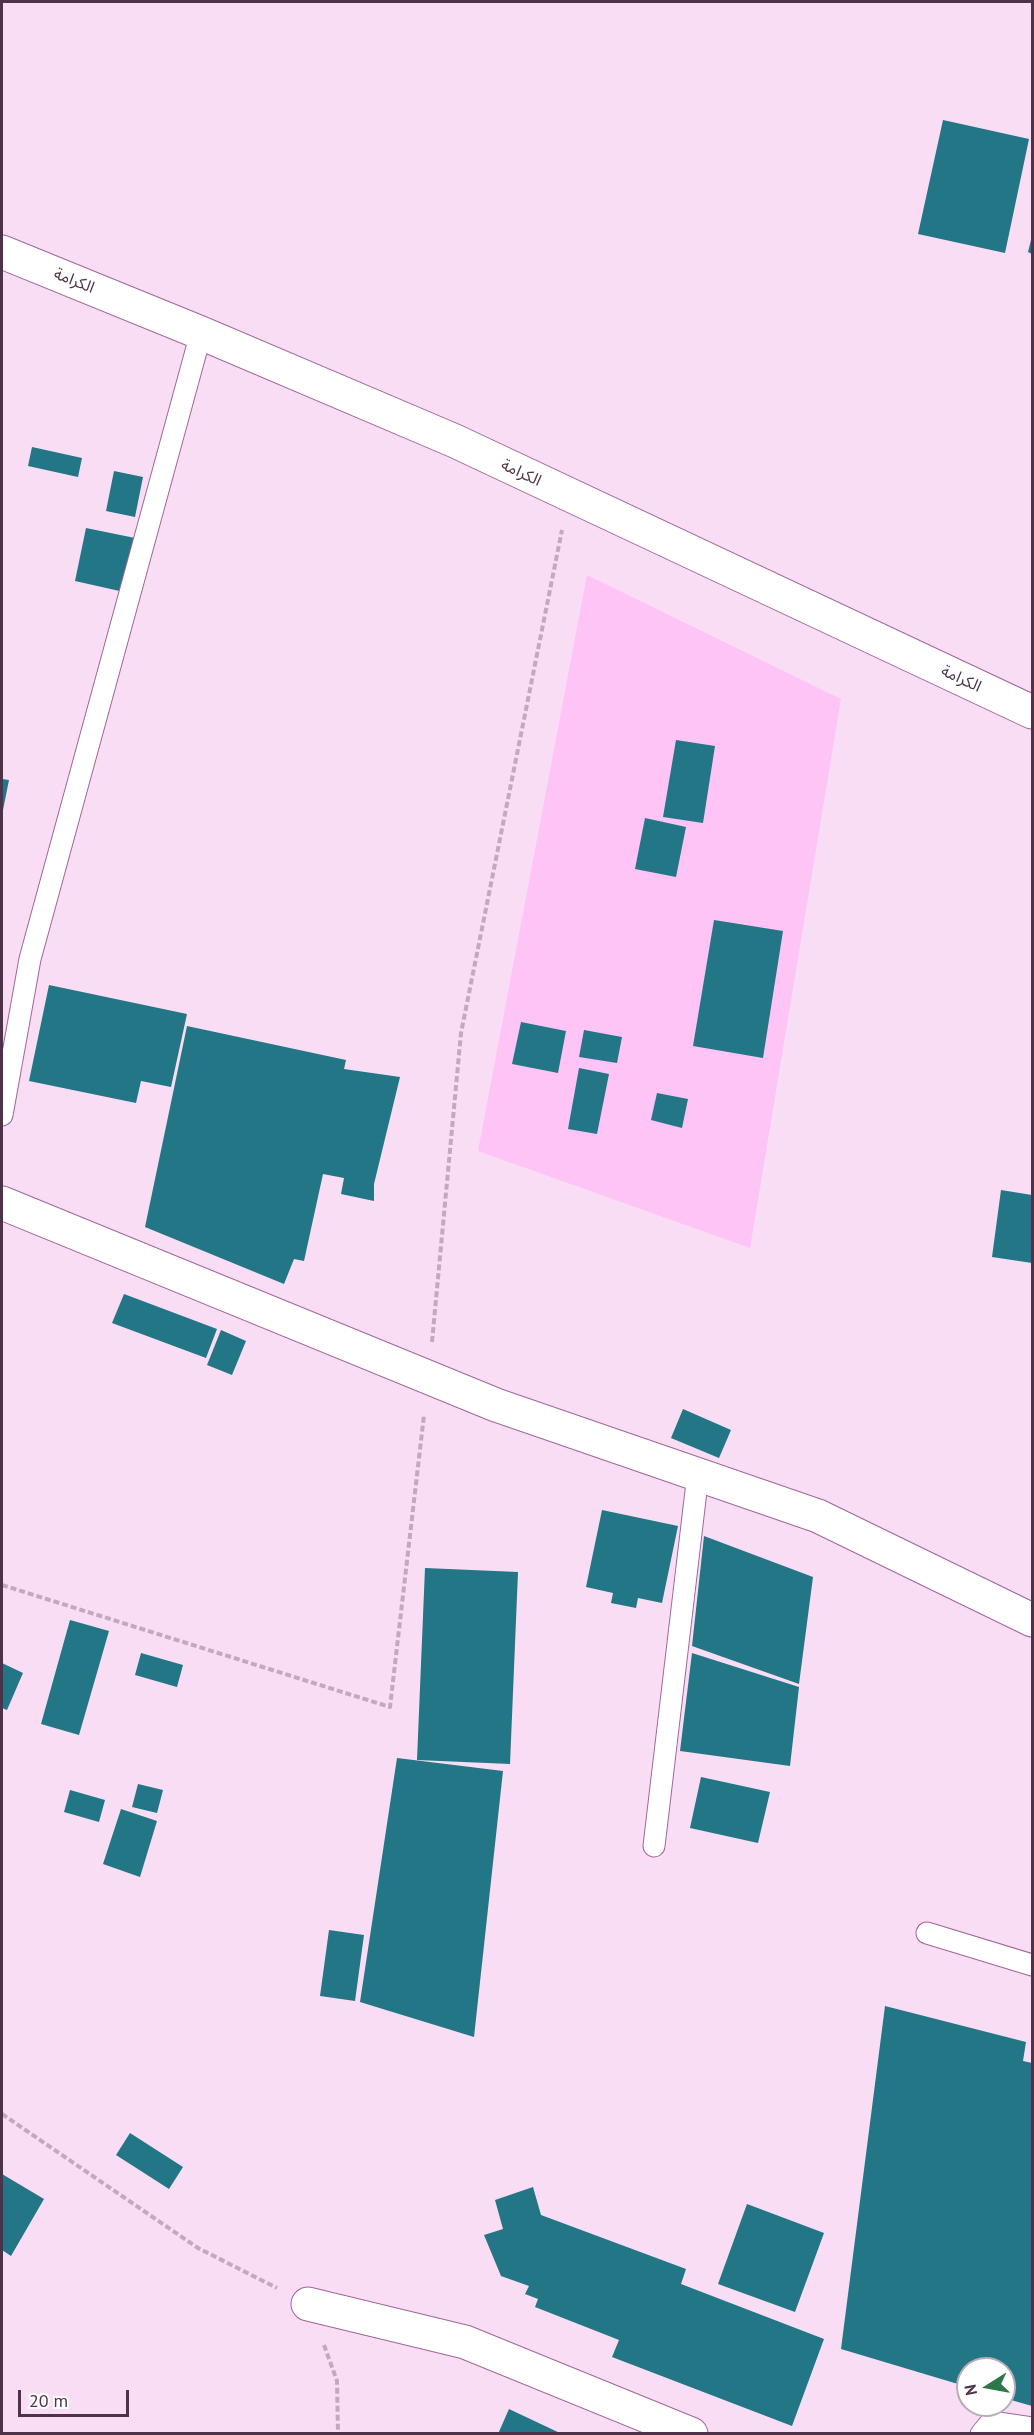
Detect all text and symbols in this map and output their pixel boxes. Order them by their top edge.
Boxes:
street label: الكرامة [51,264,97,298]
street label: الكرامة [498,455,544,491]
street label: الكرامة [938,661,984,697]
north arrow [956,2357,1016,2417]
scale bar [21,2378,132,2416]
text: N [959,2383,981,2397]
text: 20 m [29,2389,68,2412]

